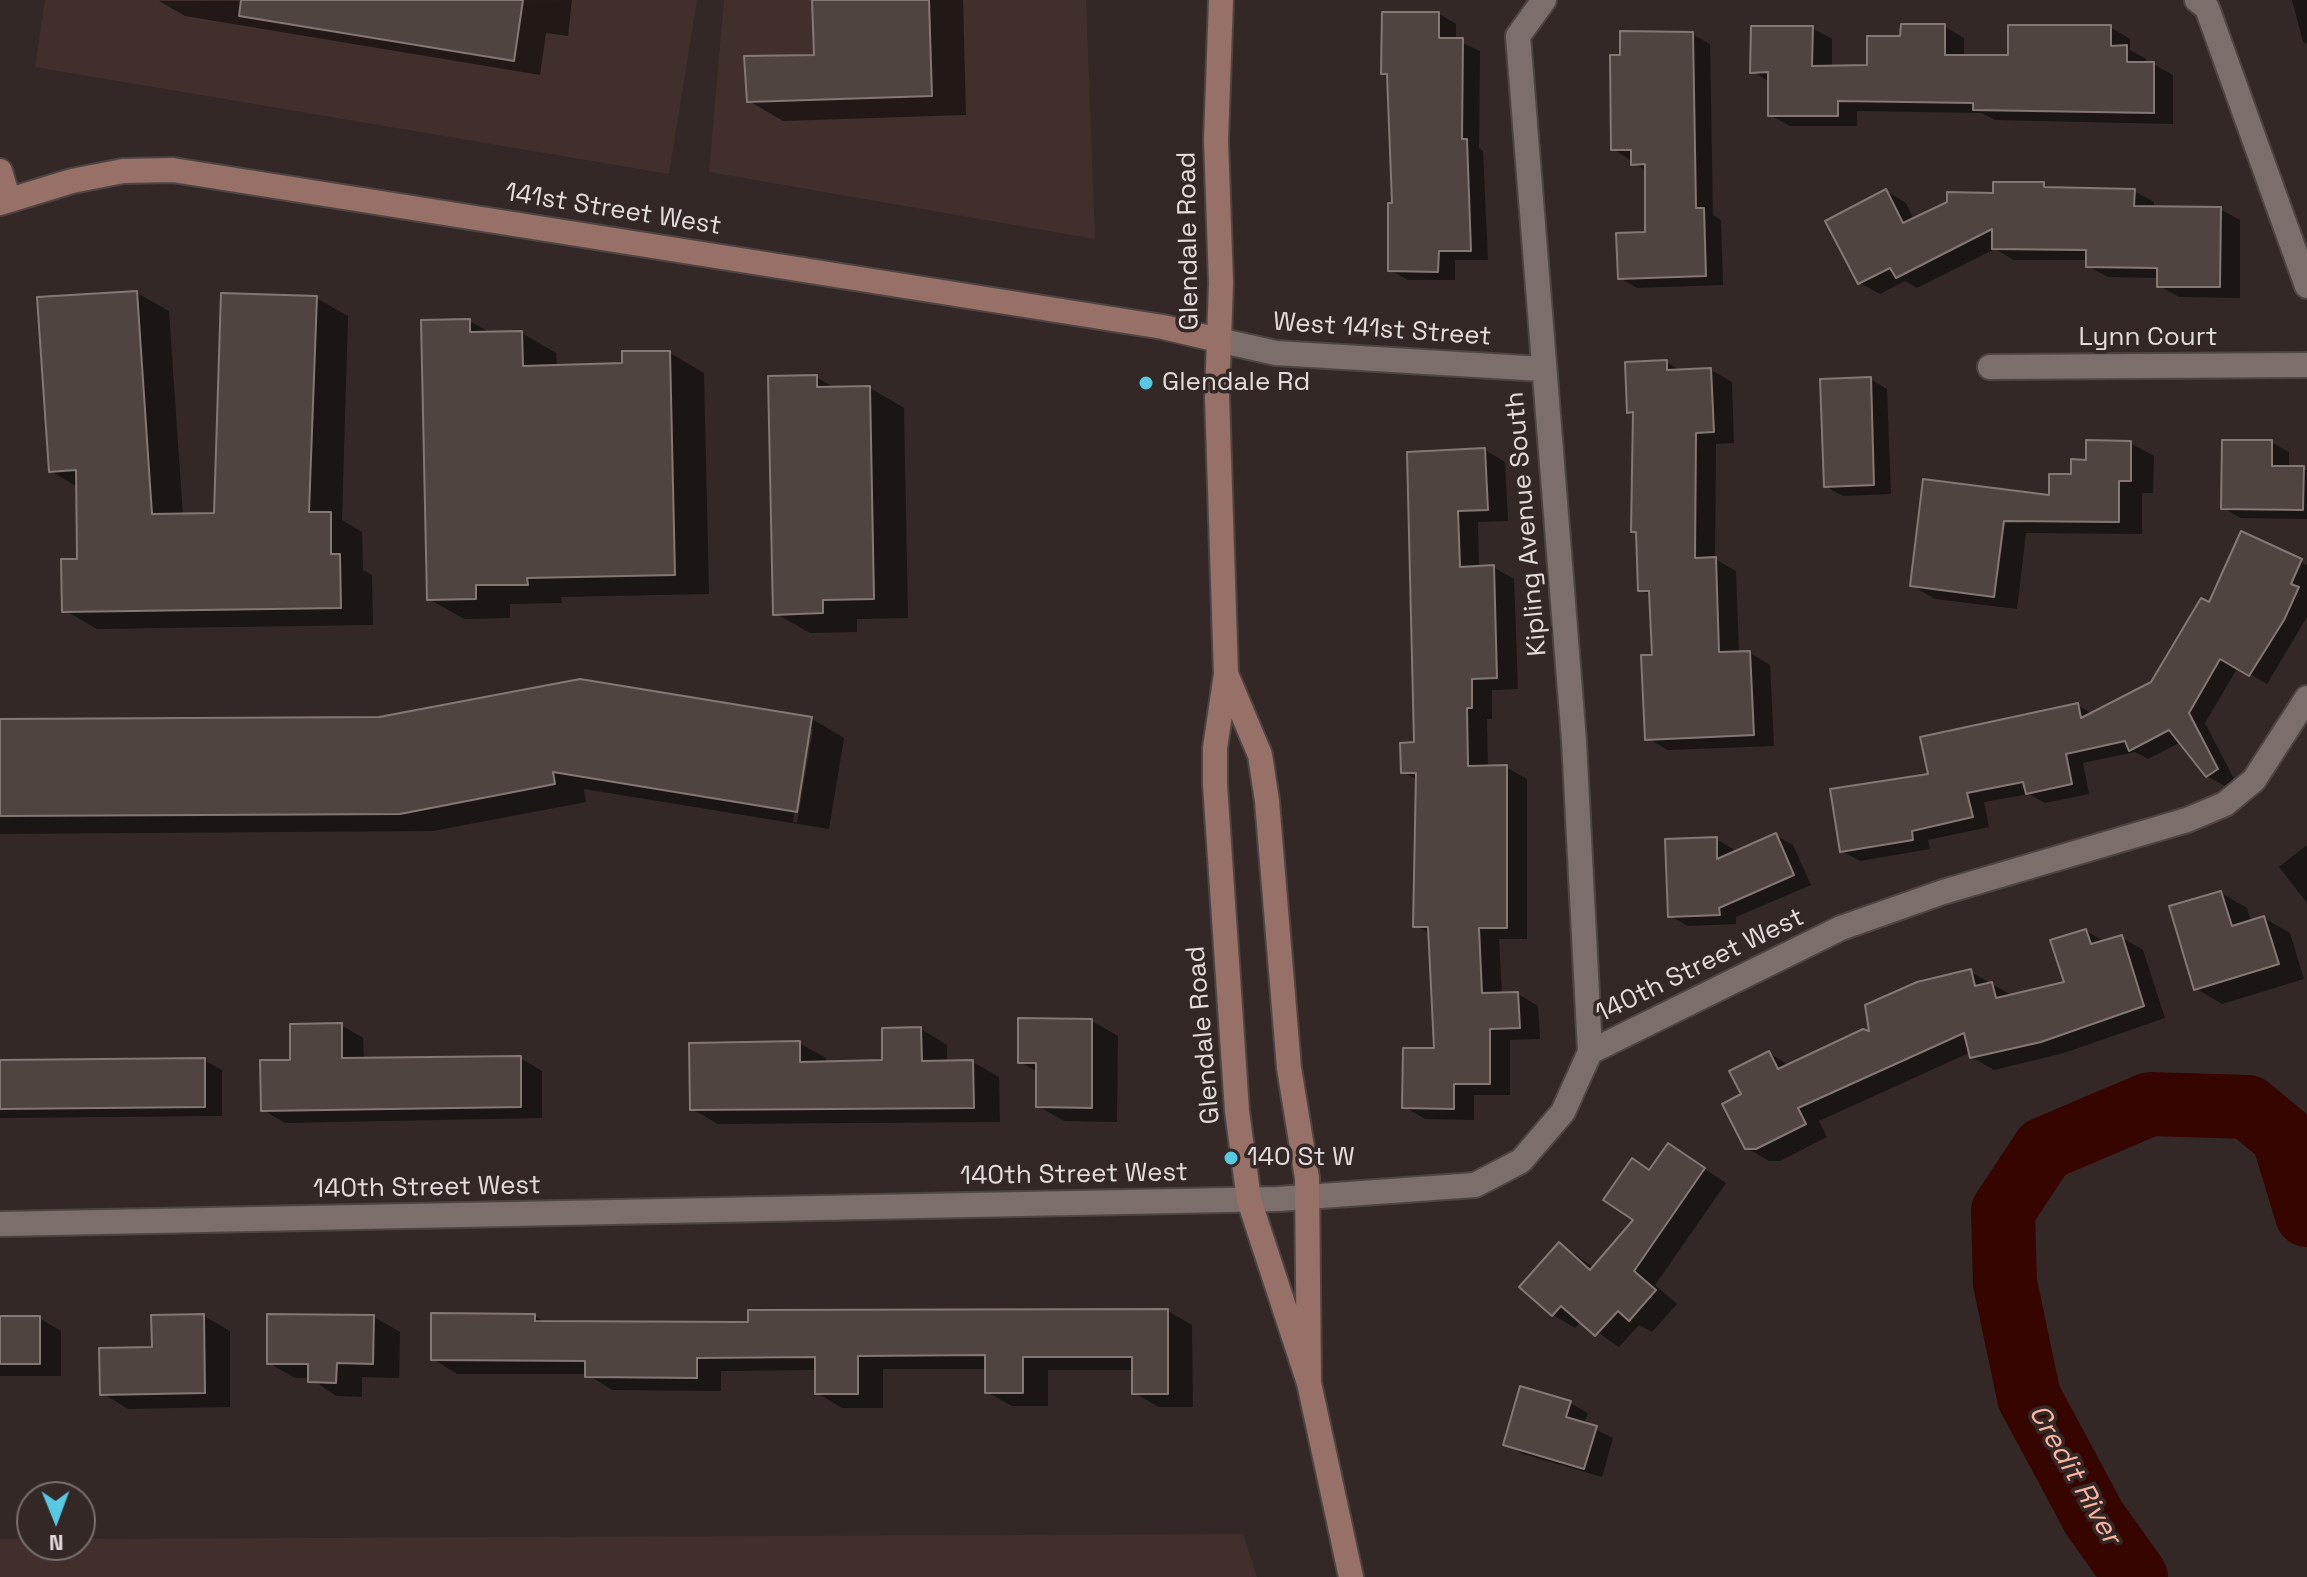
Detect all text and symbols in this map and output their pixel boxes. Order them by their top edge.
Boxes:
street label: Glendale Road [1172,151,1206,331]
street label: 141st Street West [503,177,723,243]
street label: West 141st Street [1272,307,1492,353]
street label: Lynn Court [2079,322,2217,354]
place label: Glendale Rd [1162,367,1310,399]
marker: Glendale Rd [1137,374,1155,392]
street label: Kipling Avenue South [1500,390,1554,658]
street label: 140th Street West [1591,902,1809,1030]
street label: Glendale Road [1181,945,1227,1125]
place label: 140 St W [1247,1142,1355,1174]
marker: 140 St W [1222,1149,1240,1167]
street label: 140th Street West [960,1157,1188,1193]
street label: 140th Street West [313,1170,541,1206]
water label: Credit River [2021,1399,2127,1551]
north arrow [16,1481,96,1561]
text: N [49,1529,64,1557]

